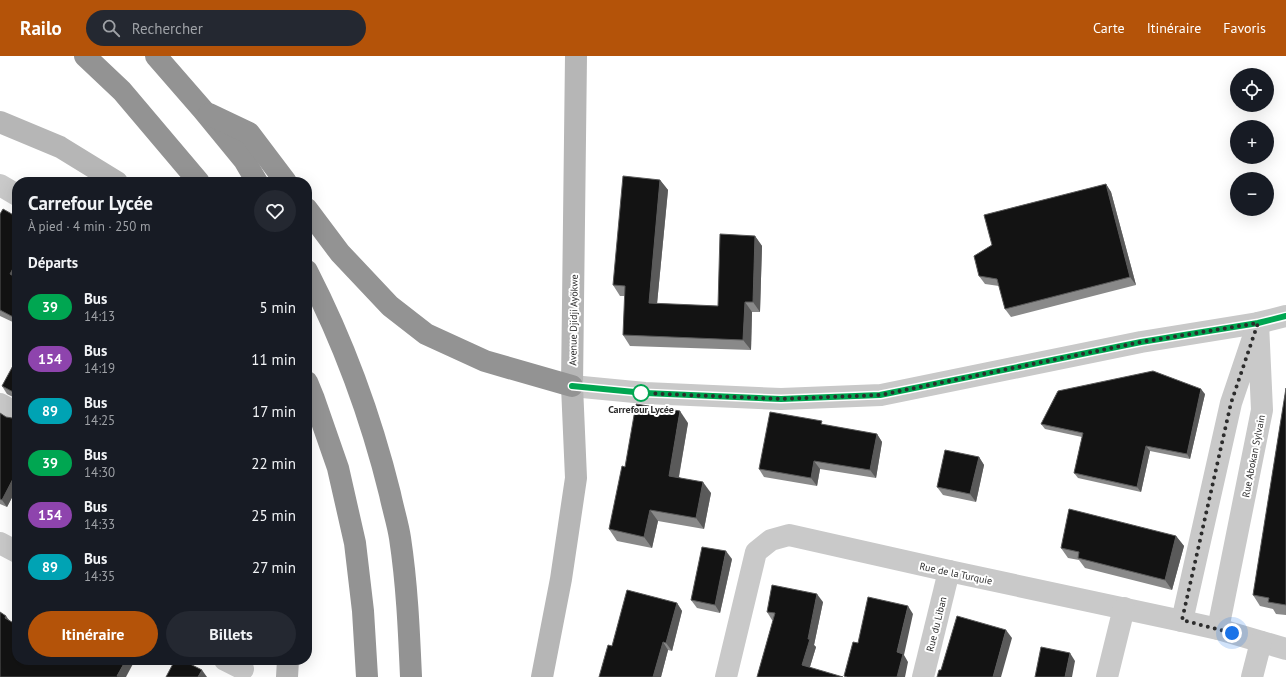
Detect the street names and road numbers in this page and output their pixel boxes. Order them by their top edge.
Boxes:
street label: Avenue Djidji Ayökwe [566,274,581,366]
street label: Rue Abokan Sylvain [1239,414,1268,499]
street label: Rue de la Turquie [918,559,994,588]
street label: Rue du Liban [923,595,950,653]

